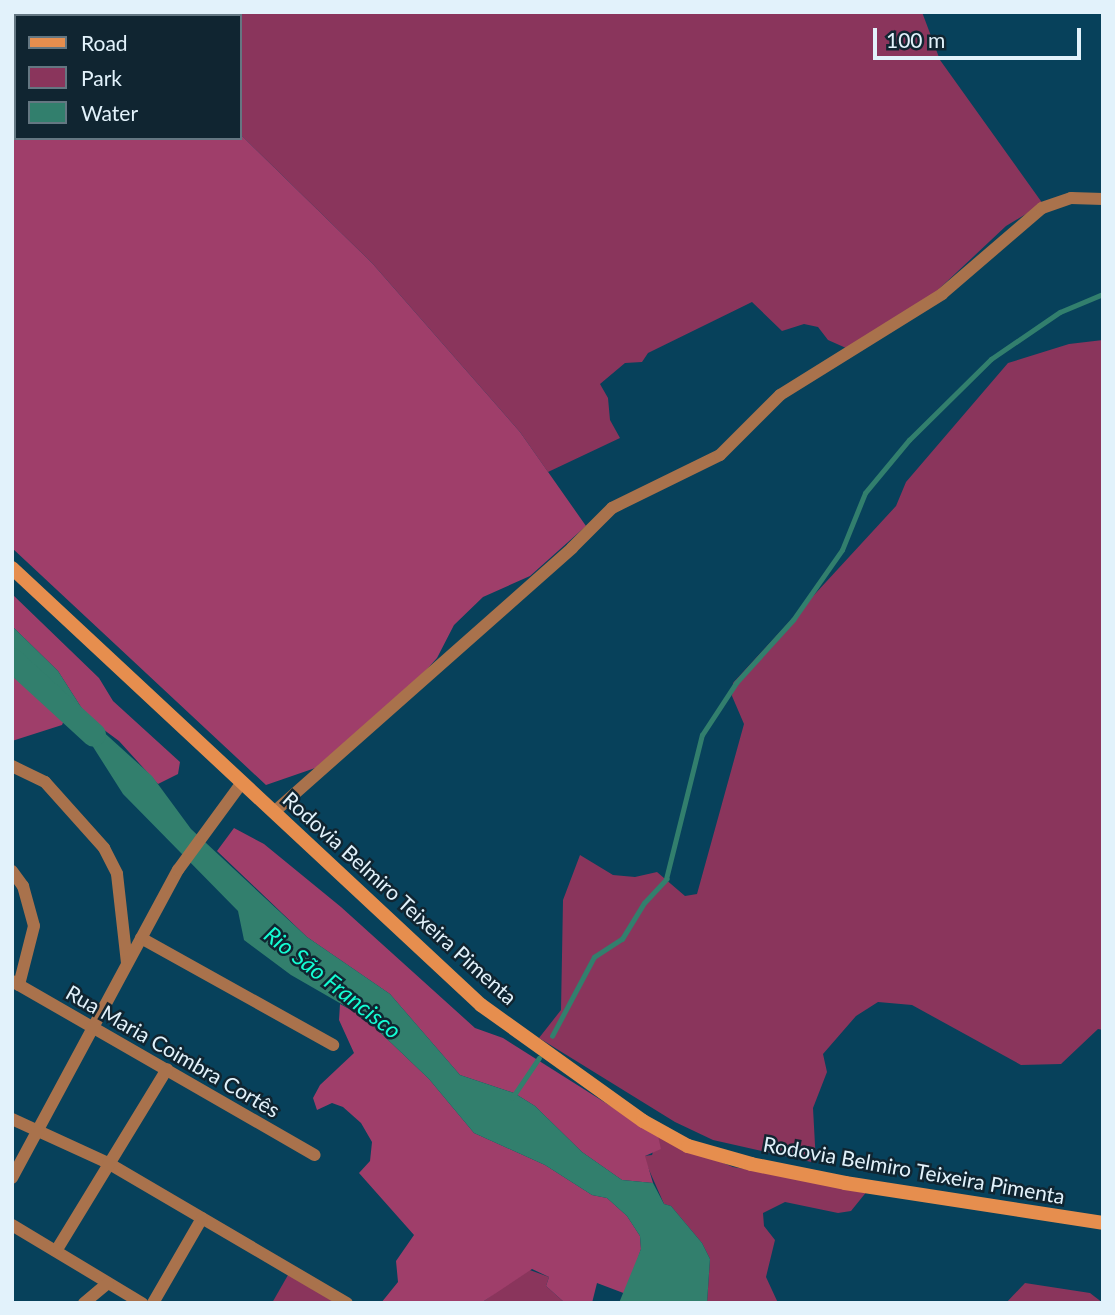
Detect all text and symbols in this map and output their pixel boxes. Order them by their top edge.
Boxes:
legend [14,14,242,140]
scale bar [877,14,1085,58]
text: 100 m [886,27,945,52]
text: Road [81,30,128,55]
text: Park [81,65,122,90]
text: Water [81,100,138,125]
street label: Rodovia Belmiro Teixeira Pimenta [278,786,522,1010]
water label: Rio São Francisco [259,920,407,1044]
street label: Rua Maria Coimbra Cortês [62,979,284,1123]
street label: Rodovia Belmiro Teixeira Pimenta [761,1131,1067,1209]

